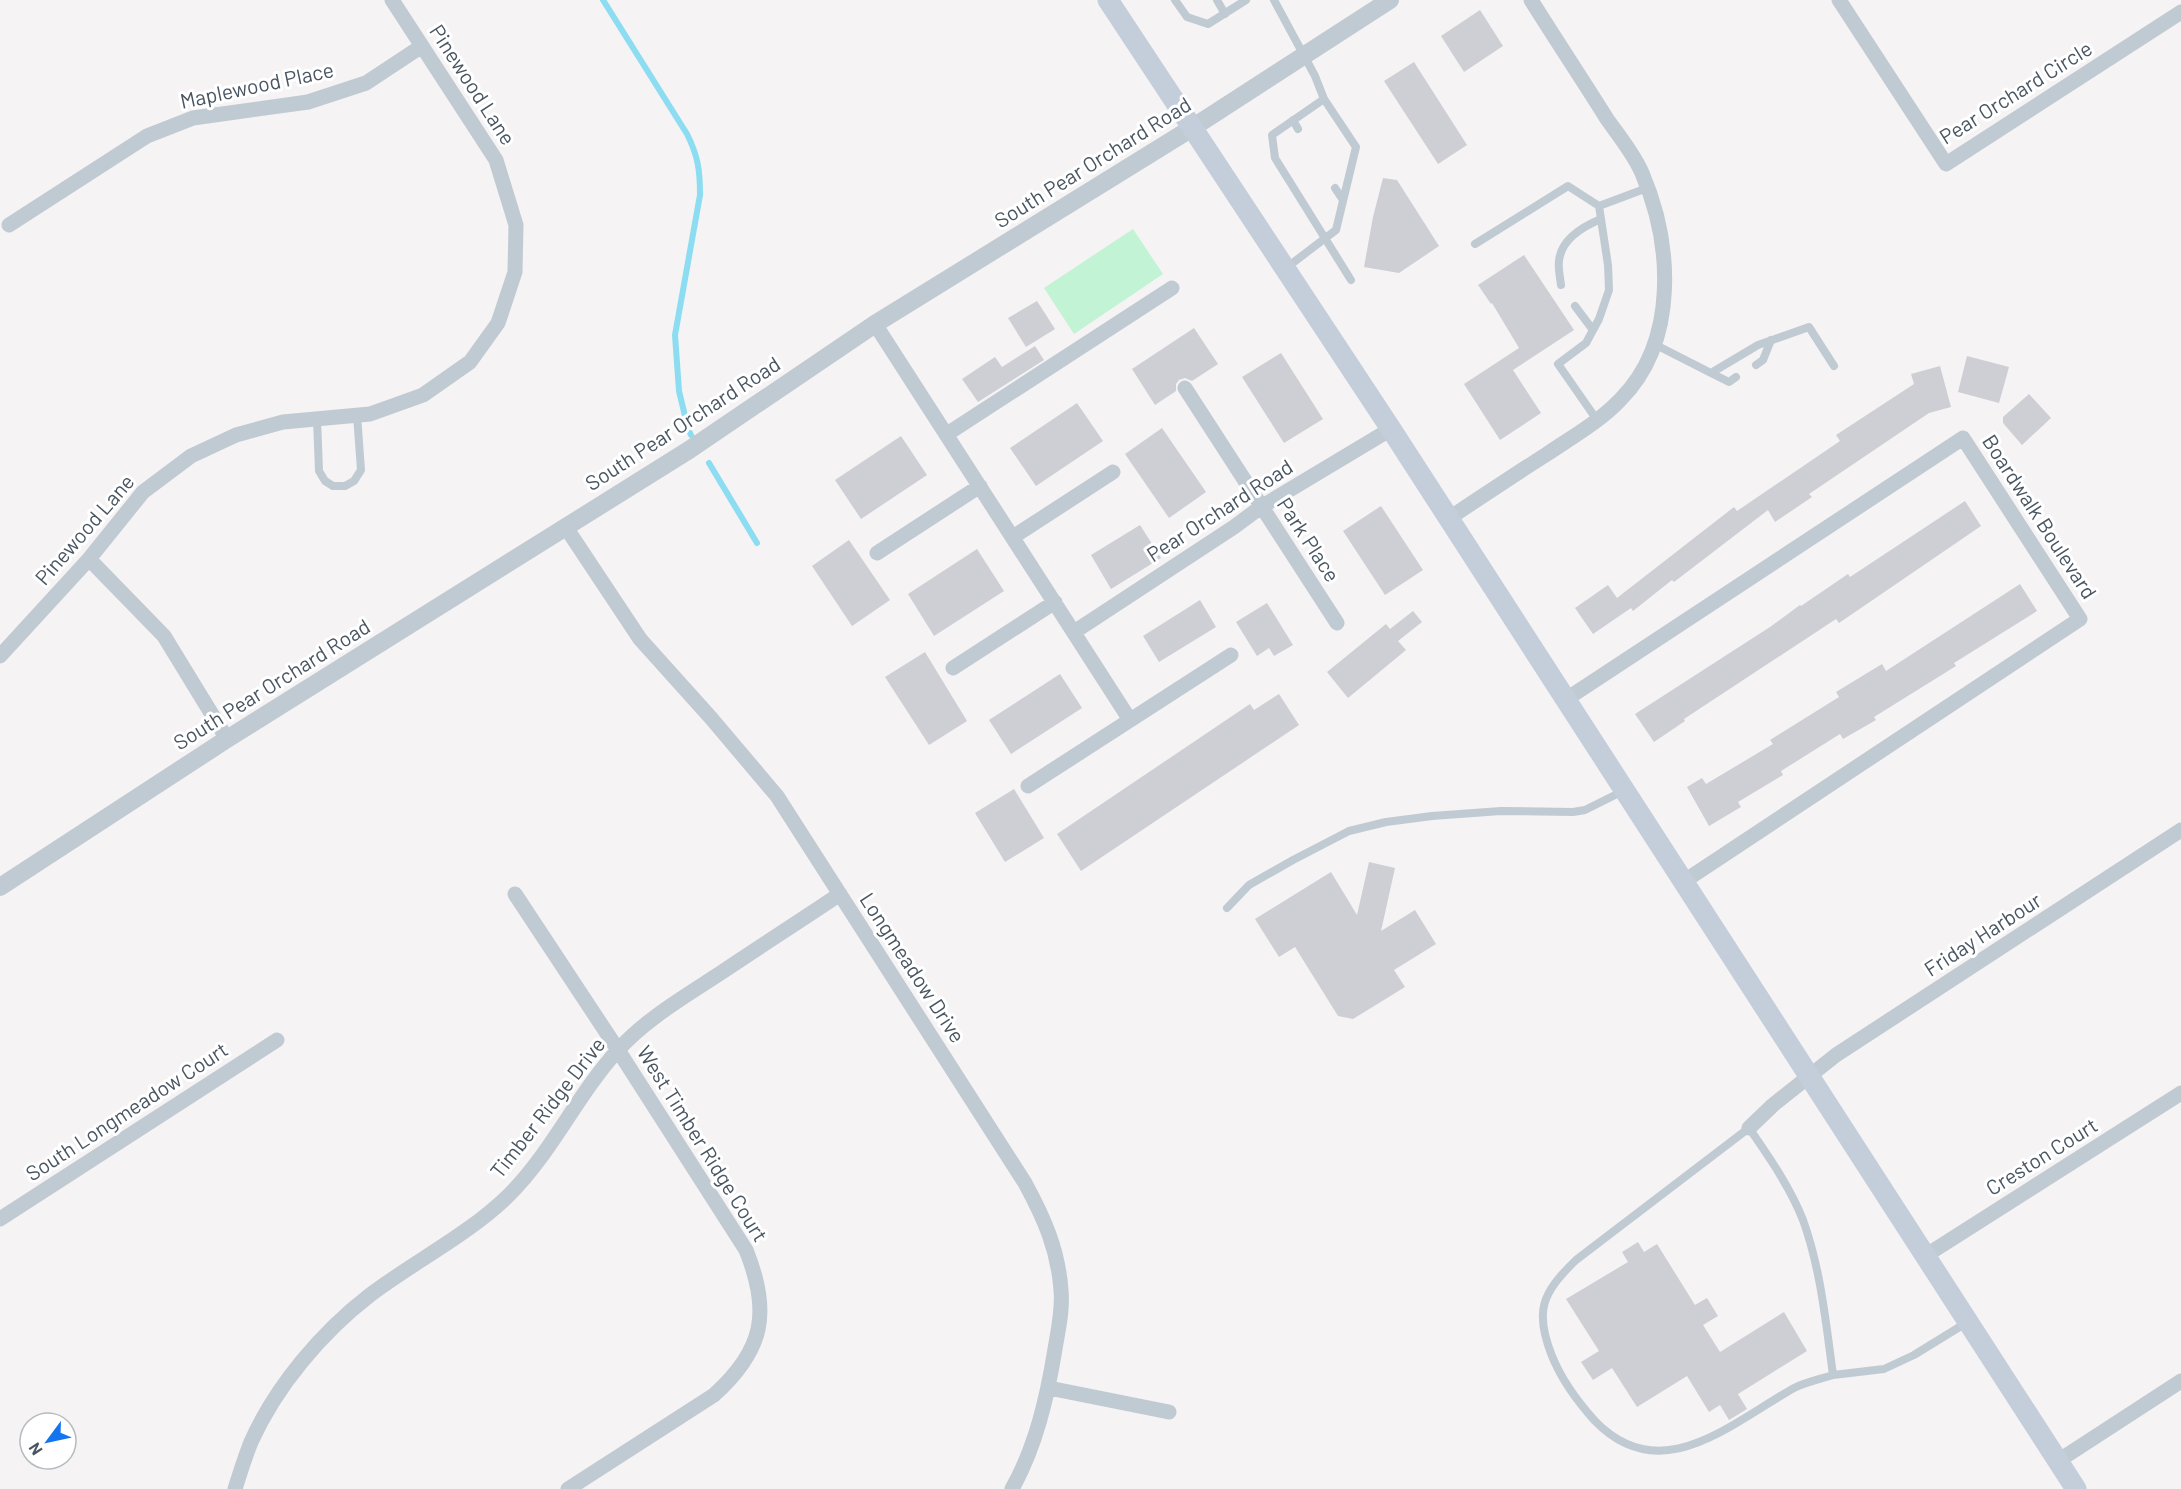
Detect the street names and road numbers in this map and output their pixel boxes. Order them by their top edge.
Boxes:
street label: Pinewood Lane [425,19,521,149]
street label: Pear Orchard Circle [1934,35,2096,149]
street label: Maplewood Place [178,56,336,113]
street label: South Pear Orchard Road [989,91,1195,232]
street label: South Pear Orchard Road [580,350,784,495]
street label: Boardwalk Boulevard [1978,429,2103,603]
street label: Pear Orchard Road [1142,453,1297,566]
street label: Pinewood Lane [29,469,139,589]
street label: Park Place [1273,492,1346,586]
street label: South Pear Orchard Road [168,613,374,754]
street label: Friday Harbour [1919,886,2046,981]
street label: Longmeadow Drive [856,888,971,1047]
street label: Timber Ridge Drive [484,1032,610,1182]
street label: South Longmeadow Court [20,1036,232,1185]
street label: West Timber Ridge Court [633,1041,774,1246]
street label: Creston Court [1981,1112,2102,1200]

